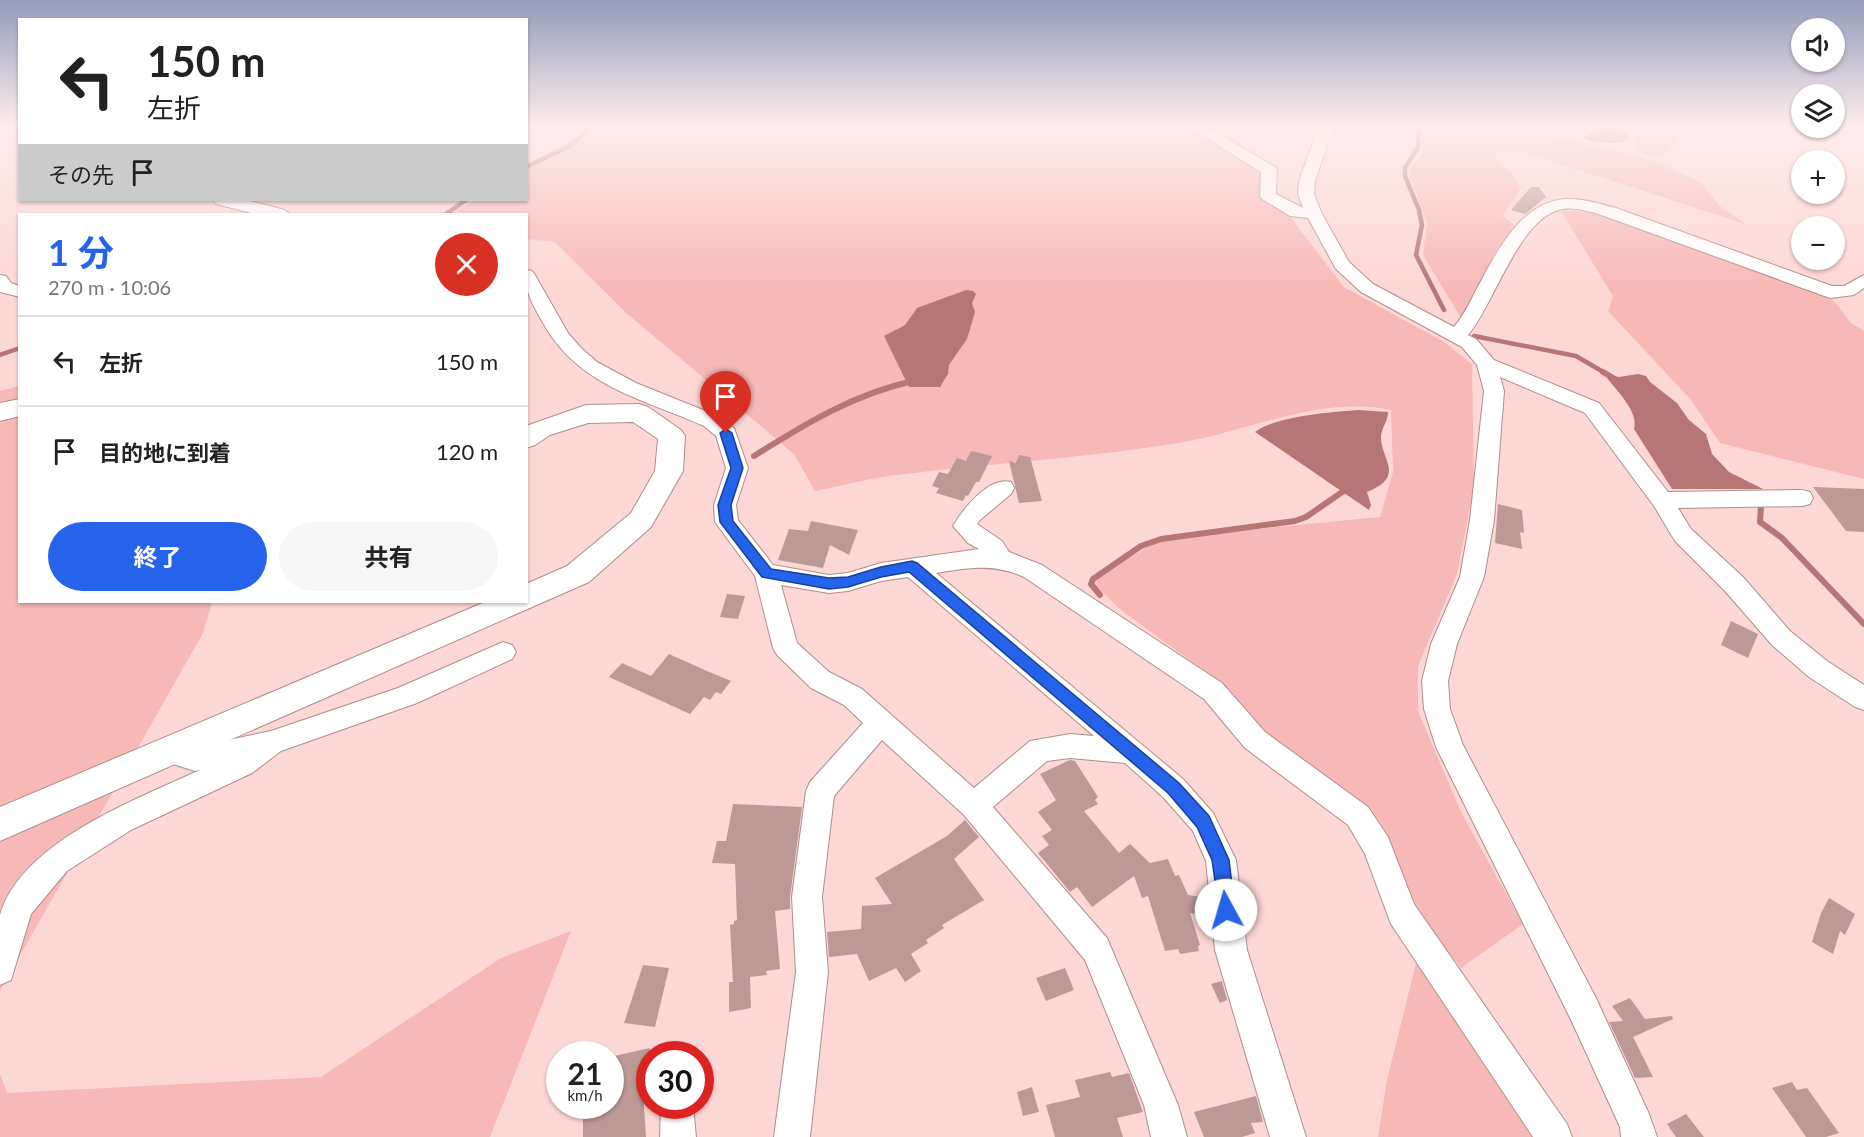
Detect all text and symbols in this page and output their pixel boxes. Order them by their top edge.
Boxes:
map controls [1791,18,1845,270]
button: sound [1791,18,1845,72]
text: 150 m [147,36,265,86]
icon: left [48,42,126,120]
button: layers [1791,84,1845,138]
text: 左折 [147,91,201,124]
button: + [1791,150,1845,204]
icon: arrive [126,156,159,189]
text: その先 [48,161,114,188]
button: − [1791,216,1845,270]
text: 1 分 [48,230,114,274]
button: close [435,233,498,296]
text: 270 m · 10:06 [48,275,171,299]
icon: left [48,345,81,378]
text: 150 m [436,348,498,375]
text: 左折 [99,349,143,376]
pin [700,371,751,433]
icon: arrive [709,380,742,413]
icon: arrive [48,435,81,468]
text: 120 m [436,438,498,465]
text: 目的地に到着 [99,439,231,466]
button: 終了 [48,522,267,591]
button: 共有 [279,522,498,591]
position arrow [1194,878,1258,942]
speed limit sign: 30 [636,1041,714,1119]
text: 21 [568,1055,602,1091]
text: km/h [567,1086,603,1104]

